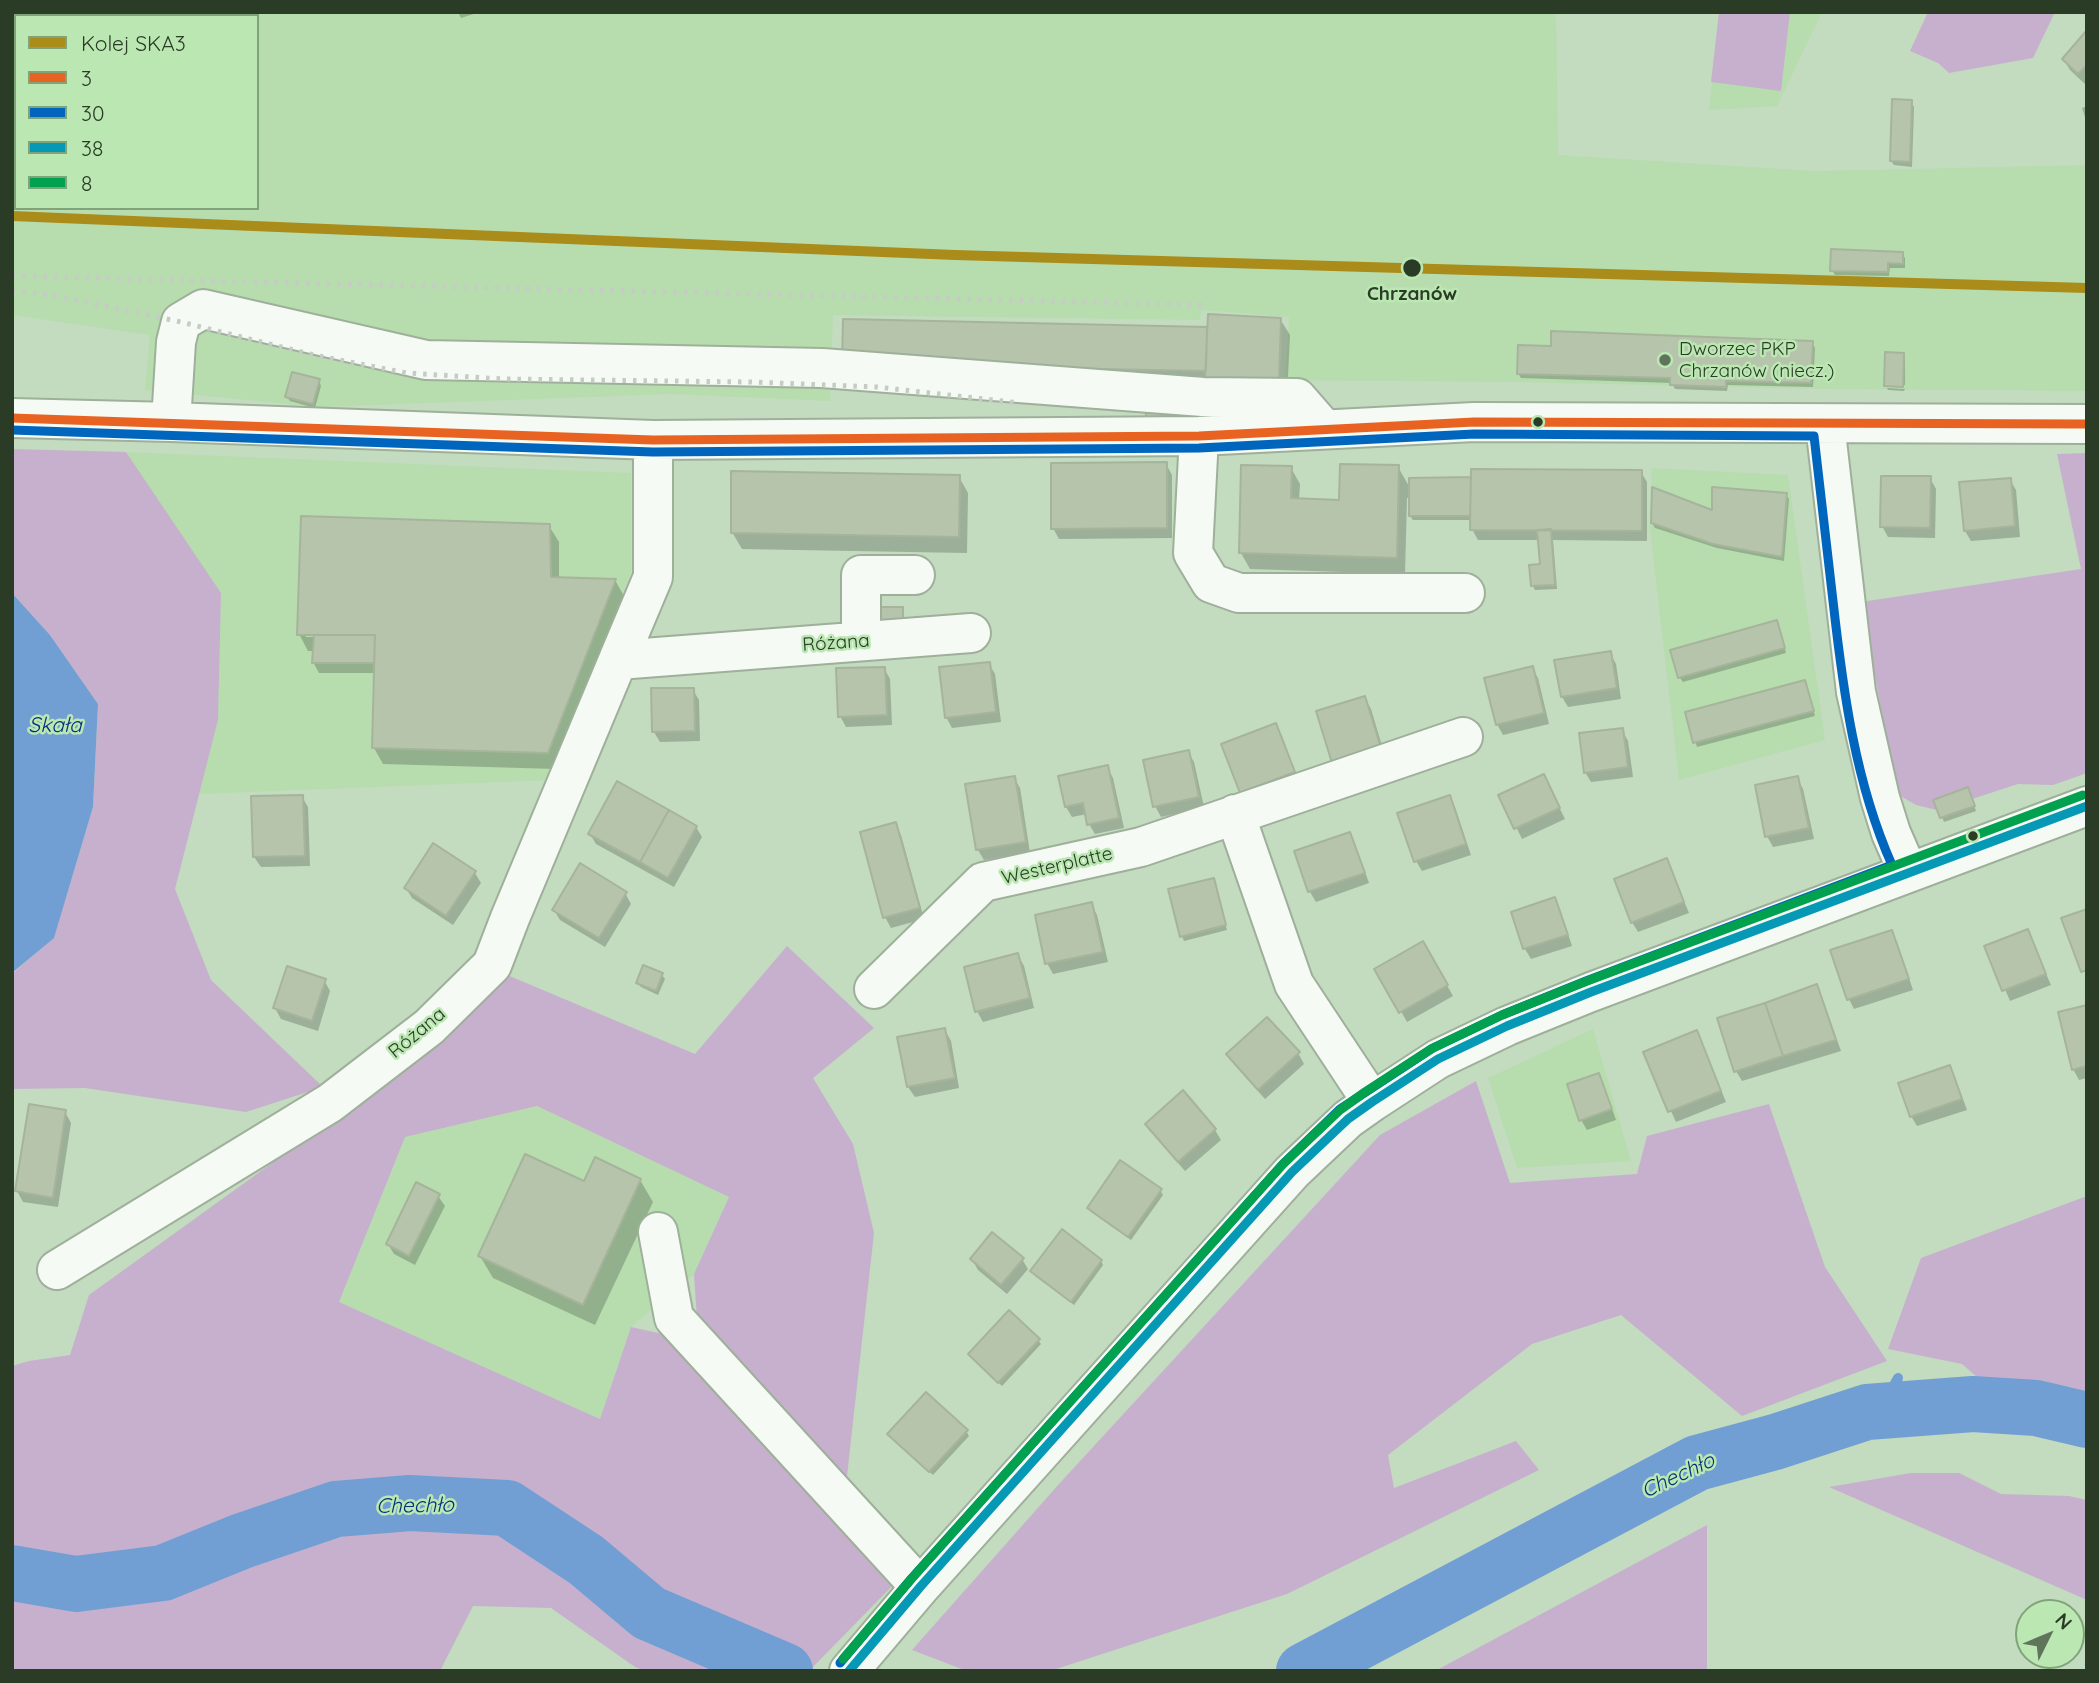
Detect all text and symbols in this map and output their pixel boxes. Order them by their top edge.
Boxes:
legend [14,14,259,210]
text: Kolej SKA3 [81,30,186,56]
text: 3 [81,65,92,91]
text: 30 [81,100,105,126]
text: 38 [81,135,103,161]
text: 8 [81,170,92,196]
marker: Chrzanów [1401,257,1423,279]
place label: Chrzanów [1367,283,1457,305]
place label: Dworzec PKP Chrzanów (niecz.) [1679,338,1834,382]
marker: Dworzec PKP Chrzanów (niecz.) [1657,352,1673,368]
unlabelled marker [1531,415,1545,429]
street label: Różana [802,629,870,657]
water label: Skała [28,713,82,739]
unlabelled marker [1966,829,1980,843]
street label: Westerplatte [999,842,1115,890]
street label: Różana [384,1003,450,1063]
water label: Chechło [1637,1448,1719,1504]
water label: Chechło [376,1493,454,1519]
north arrow [2015,1599,2085,1669]
text: N [2050,1608,2077,1634]

